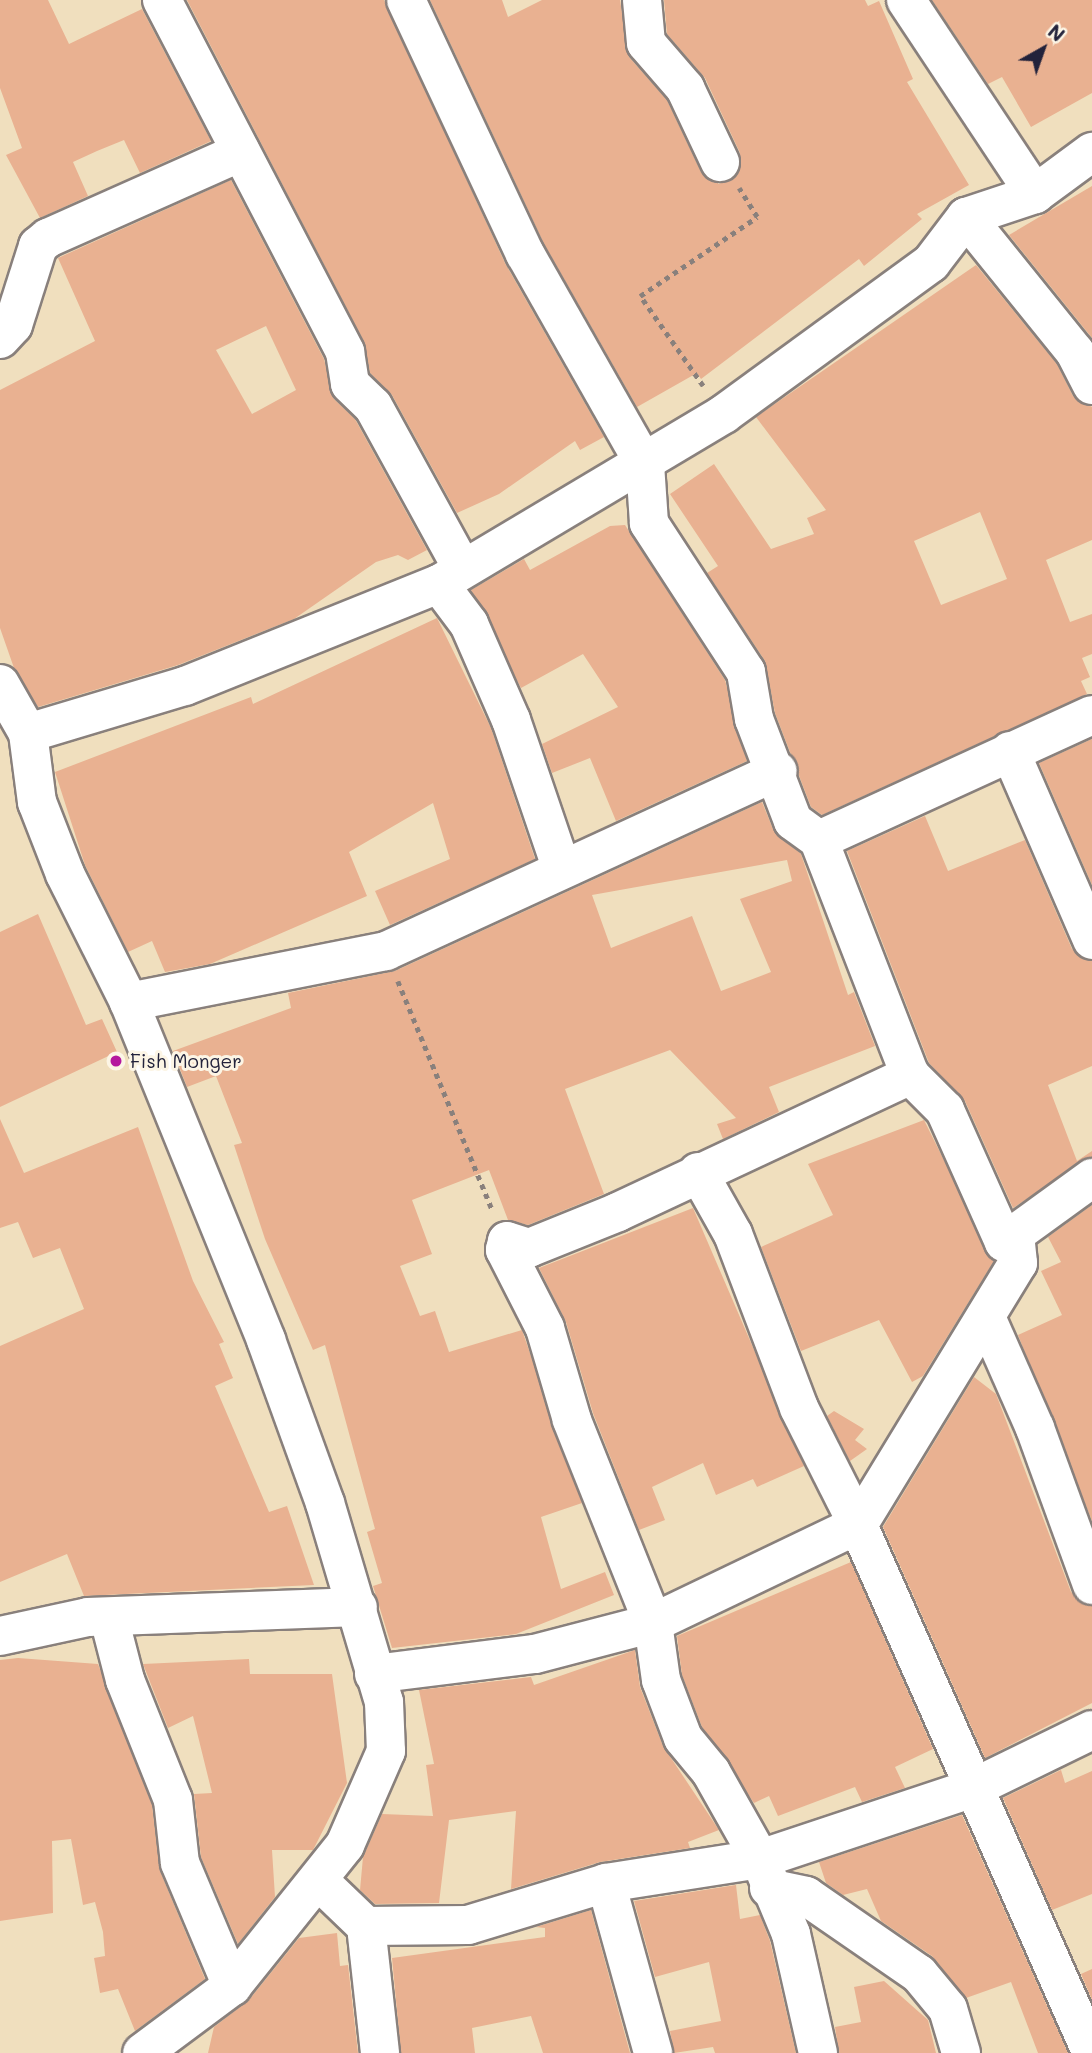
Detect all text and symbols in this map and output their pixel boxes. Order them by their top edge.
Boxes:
north arrow [1008,14,1078,84]
text: N [1043,18,1070,47]
place label: Fish Monger [130,1050,242,1072]
marker: Fish Monger [108,1053,124,1069]

